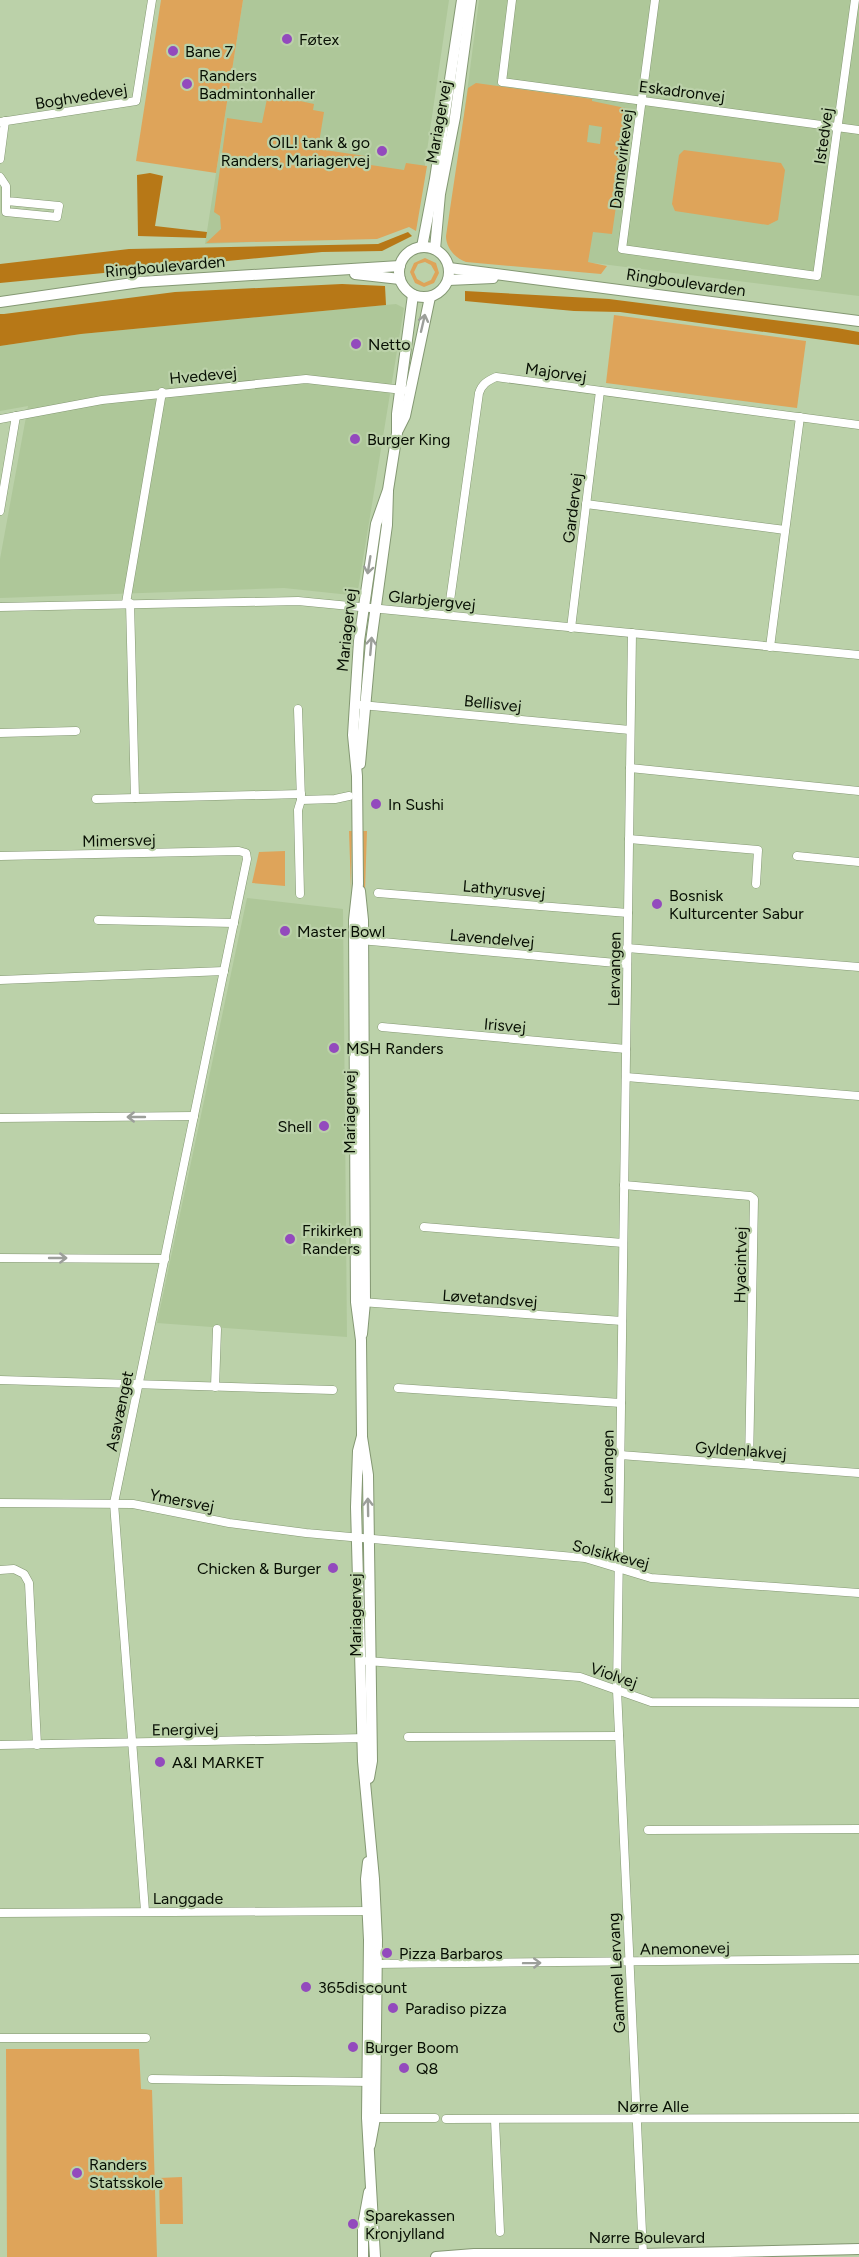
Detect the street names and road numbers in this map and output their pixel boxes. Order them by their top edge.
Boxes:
street label: Eskadronvej [638,77,726,106]
street label: Mariagervej [422,79,455,165]
street label: Boghvedevej [34,80,129,113]
street label: Istedvej [810,106,837,166]
street label: Dannevirkevej [606,108,637,210]
street label: Ringboulevarden [104,252,226,281]
street label: Ringboulevarden [625,265,747,300]
street label: Majorvej [524,359,588,386]
street label: Hvedevej [168,363,238,388]
street label: Gardervej [559,472,586,544]
street label: Glarbjergvej [387,586,477,615]
street label: Mariagervej [333,587,360,673]
street label: Bellisvej [463,691,523,716]
street label: Mimersvej [82,830,156,851]
street label: Lathyrusvej [462,876,546,903]
street label: Lavendelvej [449,925,535,952]
street label: Lervangen [604,931,625,1007]
street label: Irisvej [483,1014,527,1037]
street label: Mariagervej [340,1070,359,1154]
street label: Hyacintvej [730,1226,751,1304]
street label: Løvetandsvej [442,1286,538,1311]
street label: Asavænget [102,1369,137,1453]
street label: Lervangen [597,1429,618,1505]
street label: Gyldenlakvej [695,1438,787,1463]
street label: Ymersvej [148,1485,216,1516]
street label: Solsikkevej [570,1536,651,1573]
street label: Mariagervej [346,1573,365,1657]
street label: Violvej [588,1659,640,1692]
street label: Energivej [151,1719,219,1740]
street label: Langgade [153,1889,223,1908]
street label: Gammel Lervang [604,1912,629,2034]
street label: Anemonevej [640,1938,730,1959]
street label: Nørre Alle [617,2097,689,2116]
street label: Nørre Boulevard [589,2228,705,2247]

